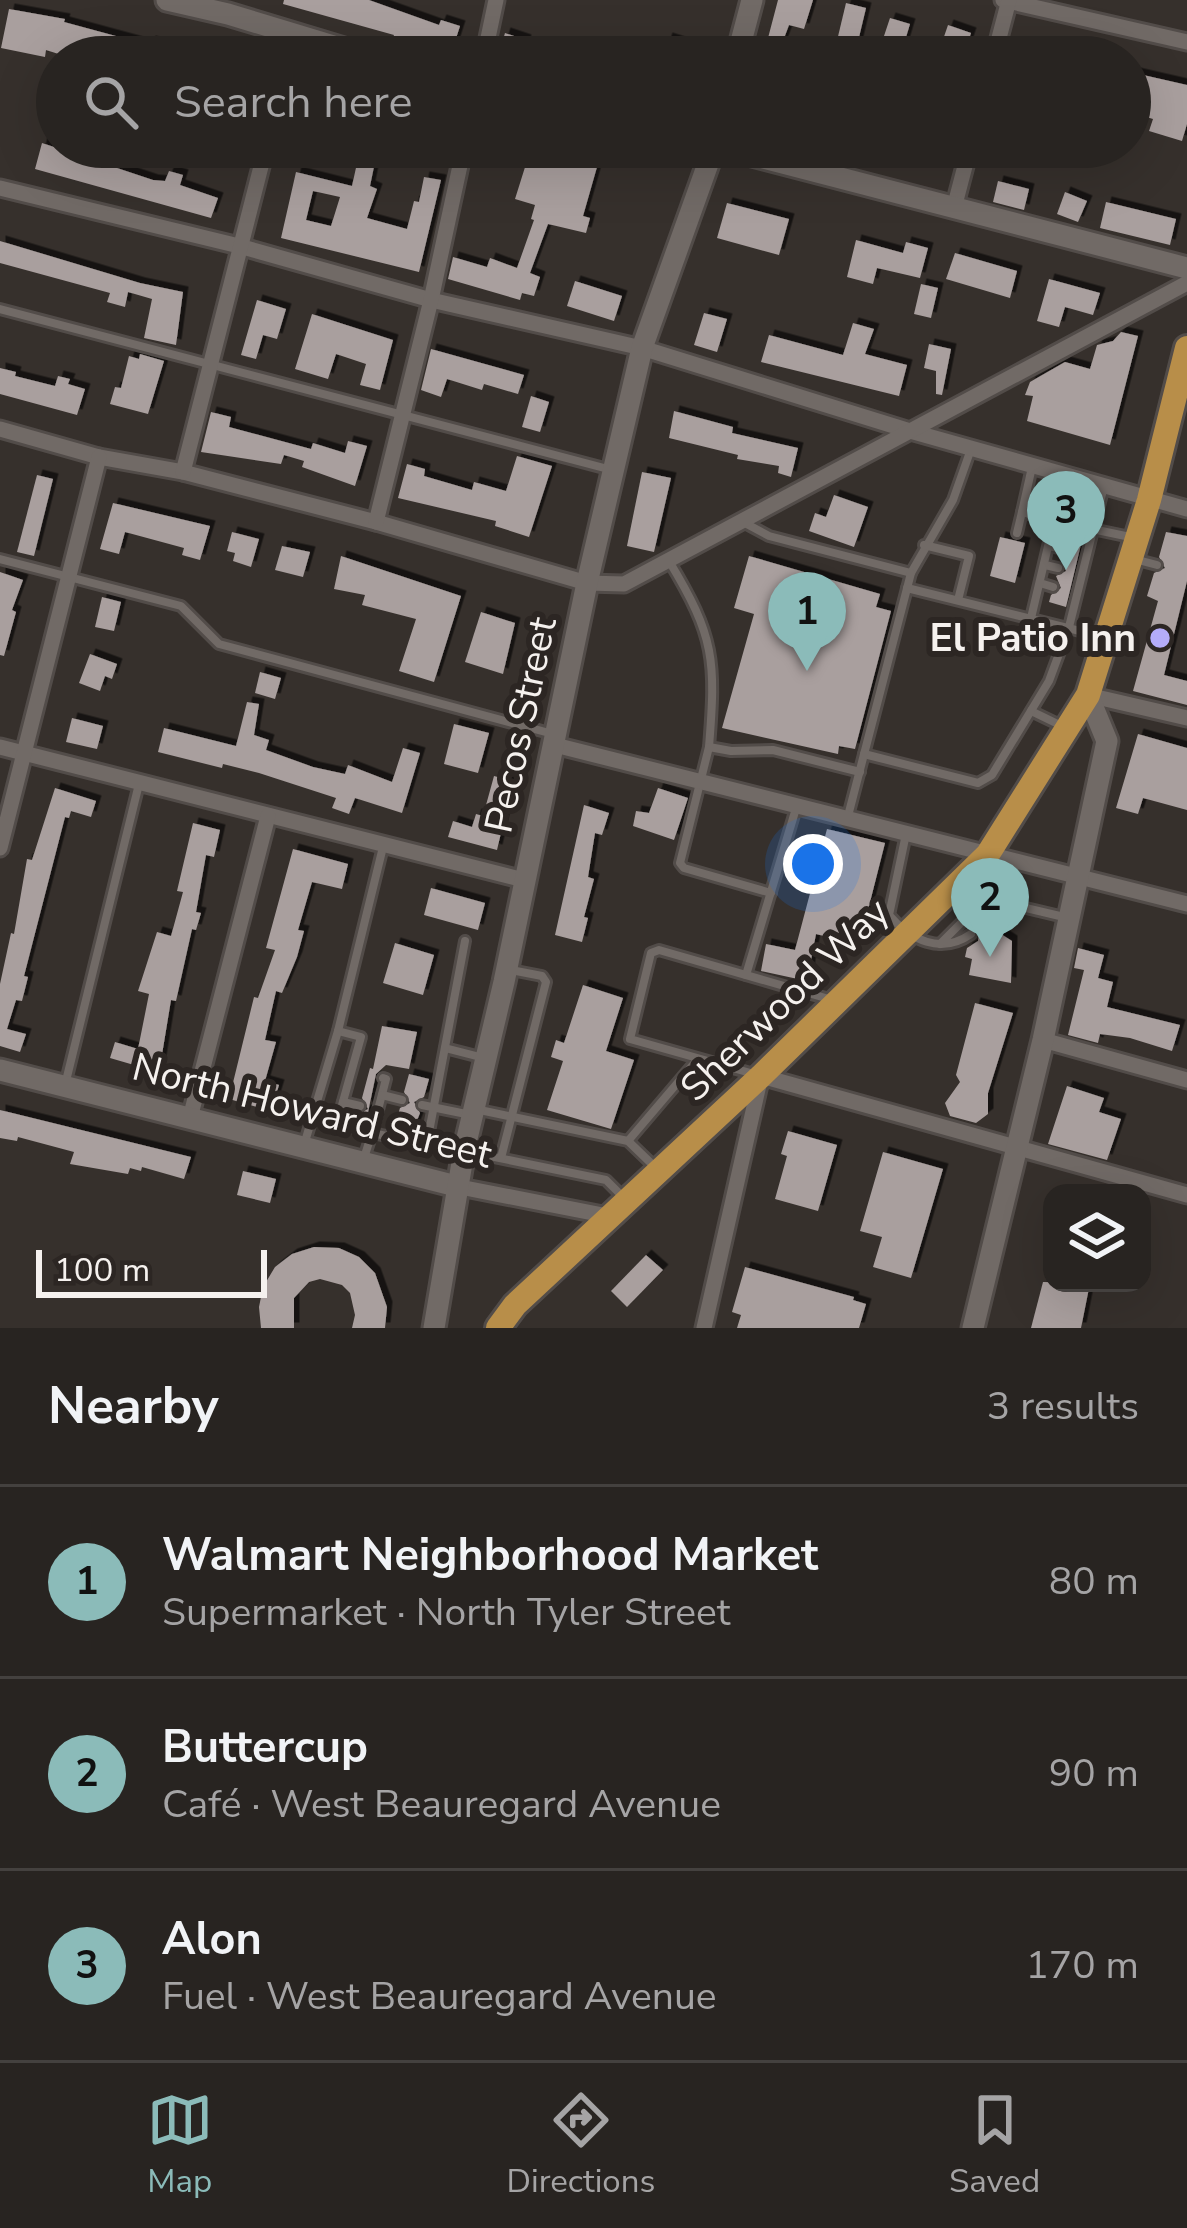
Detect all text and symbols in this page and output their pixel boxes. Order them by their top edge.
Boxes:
search box [36,36,1151,168]
icon: search [78,69,144,135]
text: Search here [174,72,413,133]
pin: 3 [1027,471,1105,570]
pin: 1 [768,572,846,671]
street label: Pecos Street [472,612,570,838]
place label: El Patio Inn [929,612,1136,665]
marker: El Patio Inn [1147,625,1173,651]
your location [783,834,843,894]
pin: 2 [951,858,1029,957]
street label: Sherwood Way [669,887,901,1113]
street label: North Howard Street [127,1041,497,1181]
map controls [1043,1184,1151,1292]
button: layers [1043,1184,1151,1292]
scale bar [36,1244,267,1297]
text: 100 m [54,1248,150,1293]
text: Nearby [48,1371,219,1441]
text: 3 results [987,1380,1139,1433]
text: Walmart Neighborhood Market [162,1525,818,1586]
text: 1 [75,1555,99,1608]
text: 80 m [1049,1555,1139,1608]
text: Supermarket · North Tyler Street [162,1586,731,1639]
text: Buttercup [162,1717,368,1778]
text: 2 [75,1747,99,1800]
text: 90 m [1049,1747,1139,1800]
text: Café · West Beauregard Avenue [162,1778,721,1831]
text: Alon [162,1909,262,1970]
text: 3 [75,1939,99,1992]
text: 170 m [1025,1939,1139,1992]
text: Fuel · West Beauregard Avenue [162,1970,717,2023]
tab: Map [147,2087,213,2204]
tab: Directions [507,2087,655,2204]
tab: Saved [949,2087,1040,2204]

